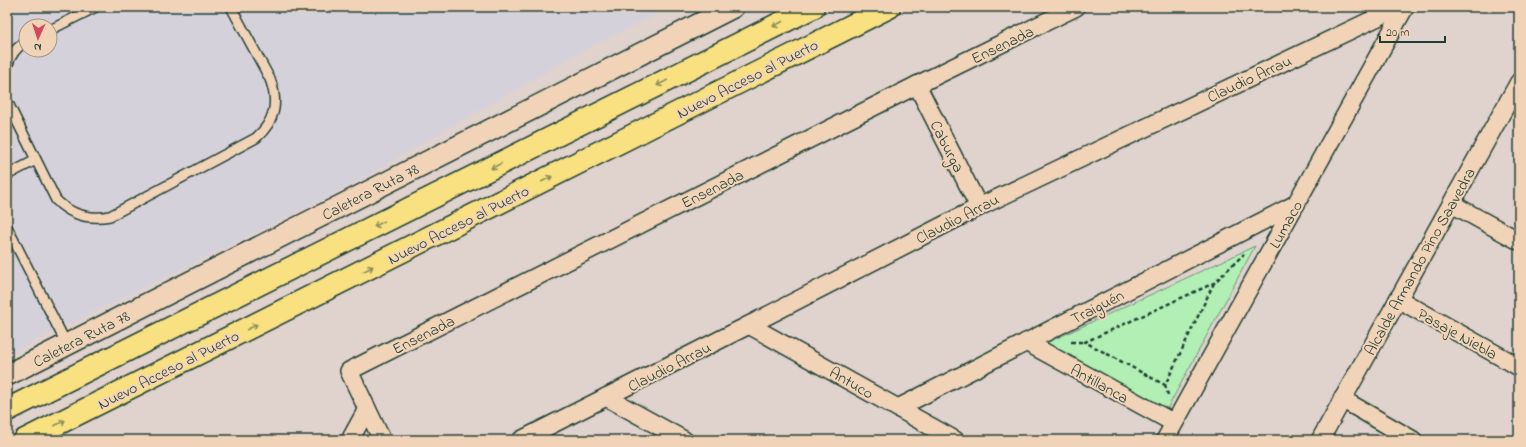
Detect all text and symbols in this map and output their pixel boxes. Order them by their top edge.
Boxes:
north arrow [18,18,58,58]
scale bar [1380,18,1445,44]
street label: Ensenada [967,20,1038,71]
one-way arrow [772,21,784,29]
text: 20 m [1386,24,1409,42]
street label: Nuevo Acceso al Puerto [673,34,823,126]
text: N [33,39,42,55]
street label: Claudio Arrau [1204,50,1296,110]
one-way arrow [656,80,668,87]
street label: Caburga [923,117,970,177]
street label: Caletera Ruta 78 [318,158,424,228]
one-way arrow [490,163,502,170]
street label: Ensenada [678,164,748,216]
street label: Alcalde Armando Pino Saavedra [1359,164,1483,360]
one-way arrow [541,175,553,182]
street label: Nuevo Acceso al Puerto [384,180,534,272]
street label: Claudio Arrau [912,188,1004,251]
street label: Lumaco [1264,197,1310,253]
one-way arrow [374,221,386,228]
one-way arrow [362,265,374,272]
street label: Traiguén [1067,284,1129,331]
street label: Pasaje Niebla [1413,303,1501,367]
street label: Caletera Ruta 78 [29,305,135,375]
street label: Ensenada [389,310,459,362]
one-way arrow [245,323,257,330]
street label: Nuevo Acceso al Puerto [94,325,244,417]
street label: Claudio Arrau [624,336,716,399]
street label: Antillanca [1065,359,1133,411]
street label: Antuco [824,361,878,406]
one-way arrow [54,418,66,426]

